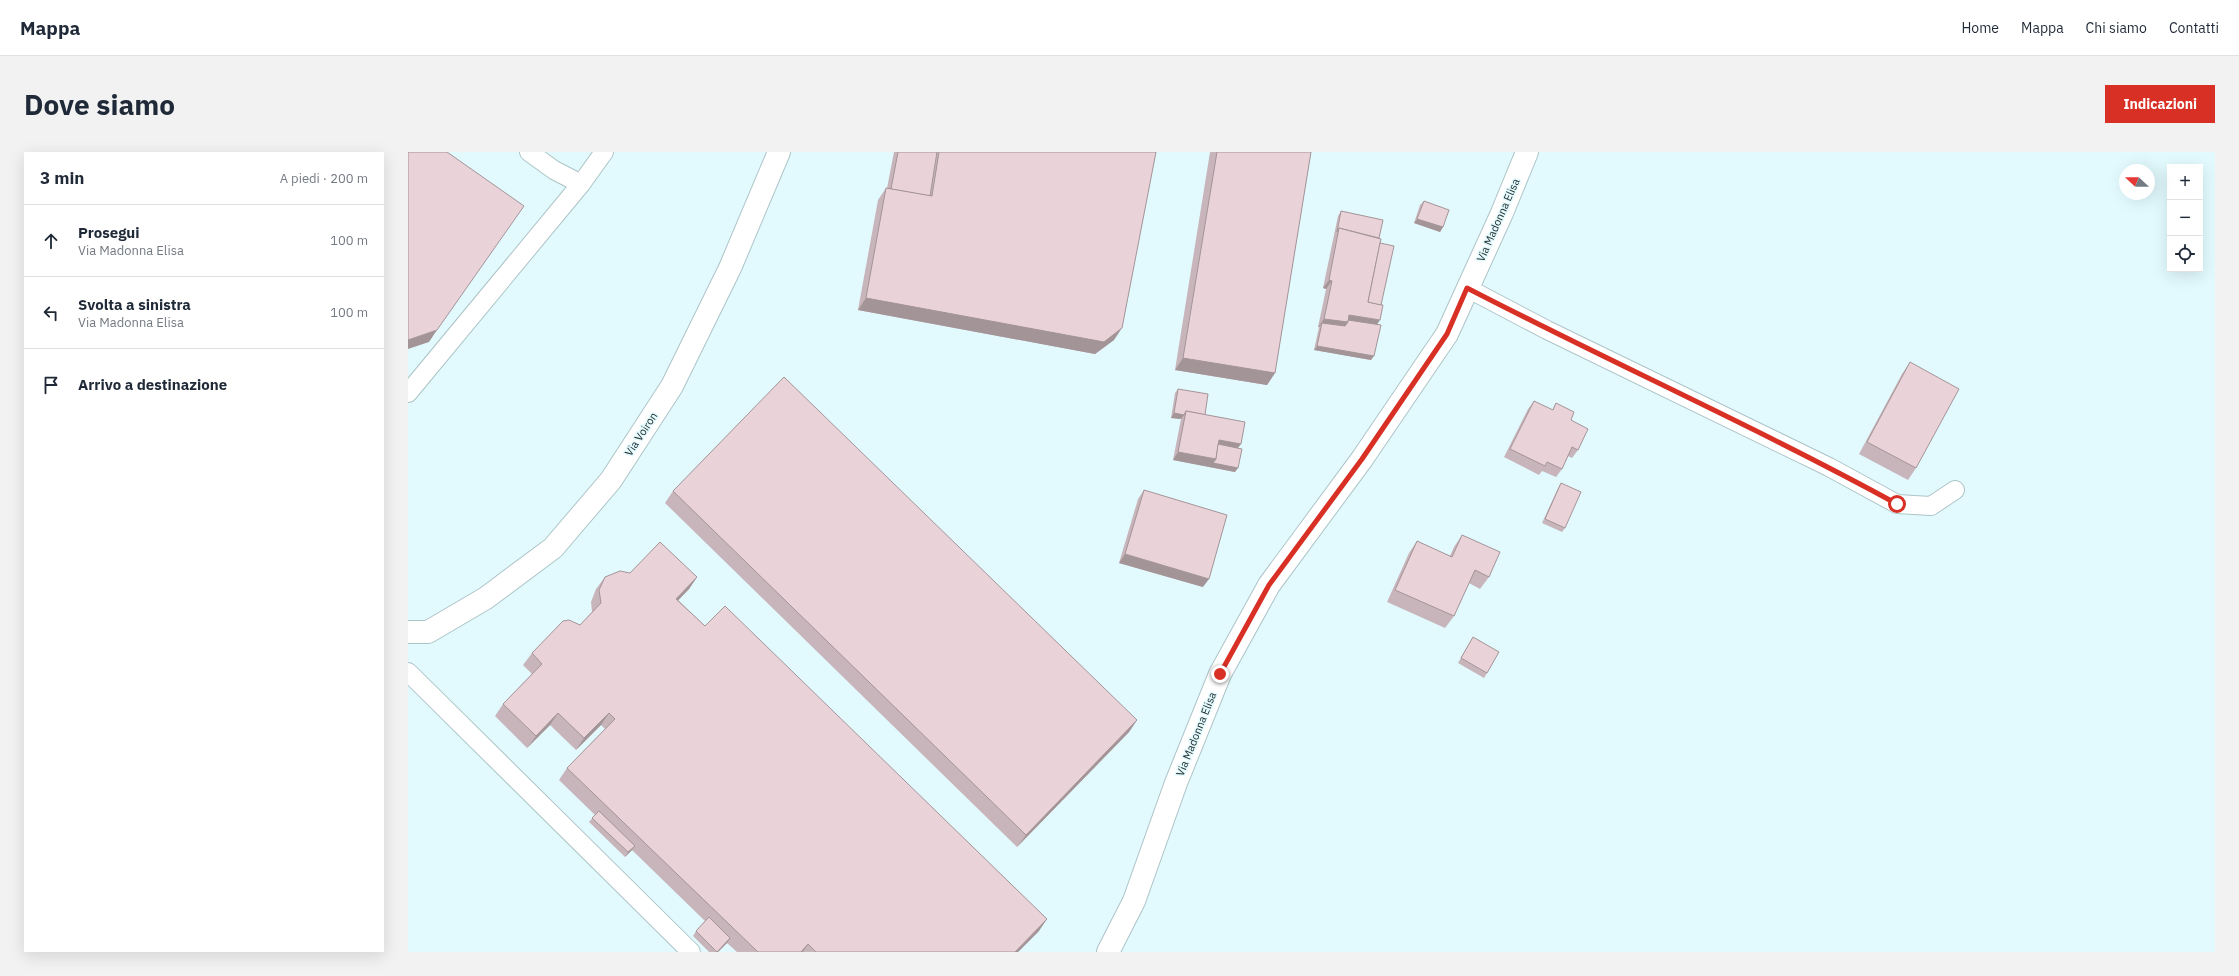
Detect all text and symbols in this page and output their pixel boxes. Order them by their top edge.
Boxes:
text: Mappa [20,16,80,40]
text: Home [1961,19,1999,37]
text: Mappa [2021,19,2064,37]
text: Chi siamo [2086,19,2147,37]
text: Contatti [2169,19,2219,37]
button: Indicazioni [2105,85,2215,123]
text: Dove siamo [24,86,175,123]
north arrow [2119,164,2155,200]
map controls [2167,164,2203,272]
button: + [2167,164,2203,200]
text: 3 min [40,167,84,189]
text: A piedi · 200 m [280,170,368,187]
street label: Via Madonna Elisa [1473,176,1523,264]
button: − [2167,200,2203,236]
text: Prosegui [78,223,140,242]
icon: ahead [40,230,62,252]
text: 100 m [330,232,368,249]
button: locate [2167,236,2203,272]
text: Via Madonna Elisa [78,242,184,259]
text: Svolta a sinistra [78,295,191,314]
icon: left [40,302,62,324]
text: 100 m [330,304,368,321]
text: Via Madonna Elisa [78,314,184,331]
icon: arrive [40,374,62,396]
text: Arrivo a destinazione [78,375,227,394]
street label: Via Voiron [622,409,660,459]
route start [1888,495,1906,513]
route end [1211,665,1229,683]
street label: Via Madonna Elisa [1173,690,1219,778]

